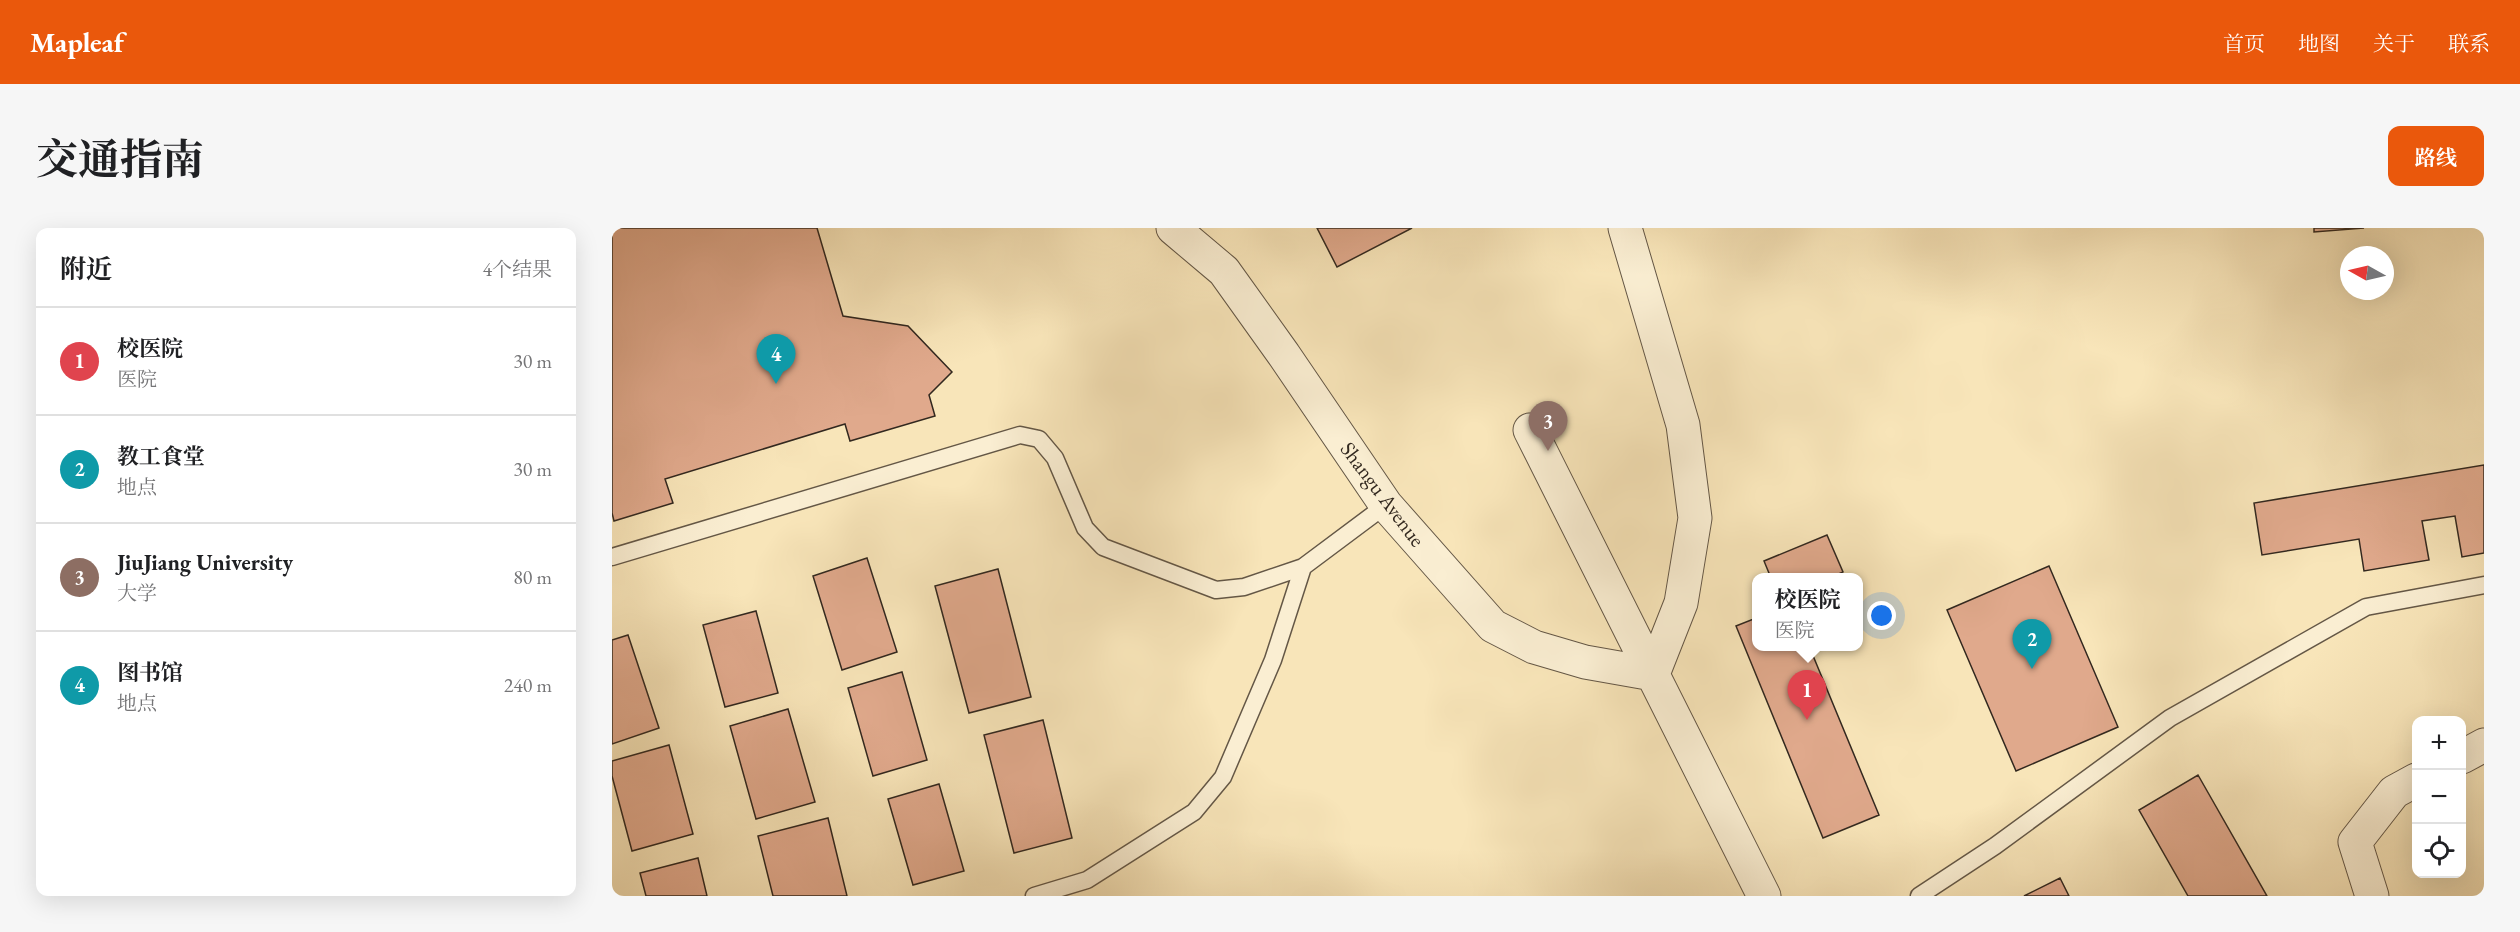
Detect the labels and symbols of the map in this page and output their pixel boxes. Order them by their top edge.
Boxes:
north arrow [2340,246,2394,300]
pin: 4 [756,334,796,384]
pin: 3 [1528,402,1568,451]
street label: Shangu Avenue [1335,436,1431,552]
your location [1867,601,1896,630]
pin: 2 [2012,620,2052,669]
pin: 1 [1788,670,1826,720]

